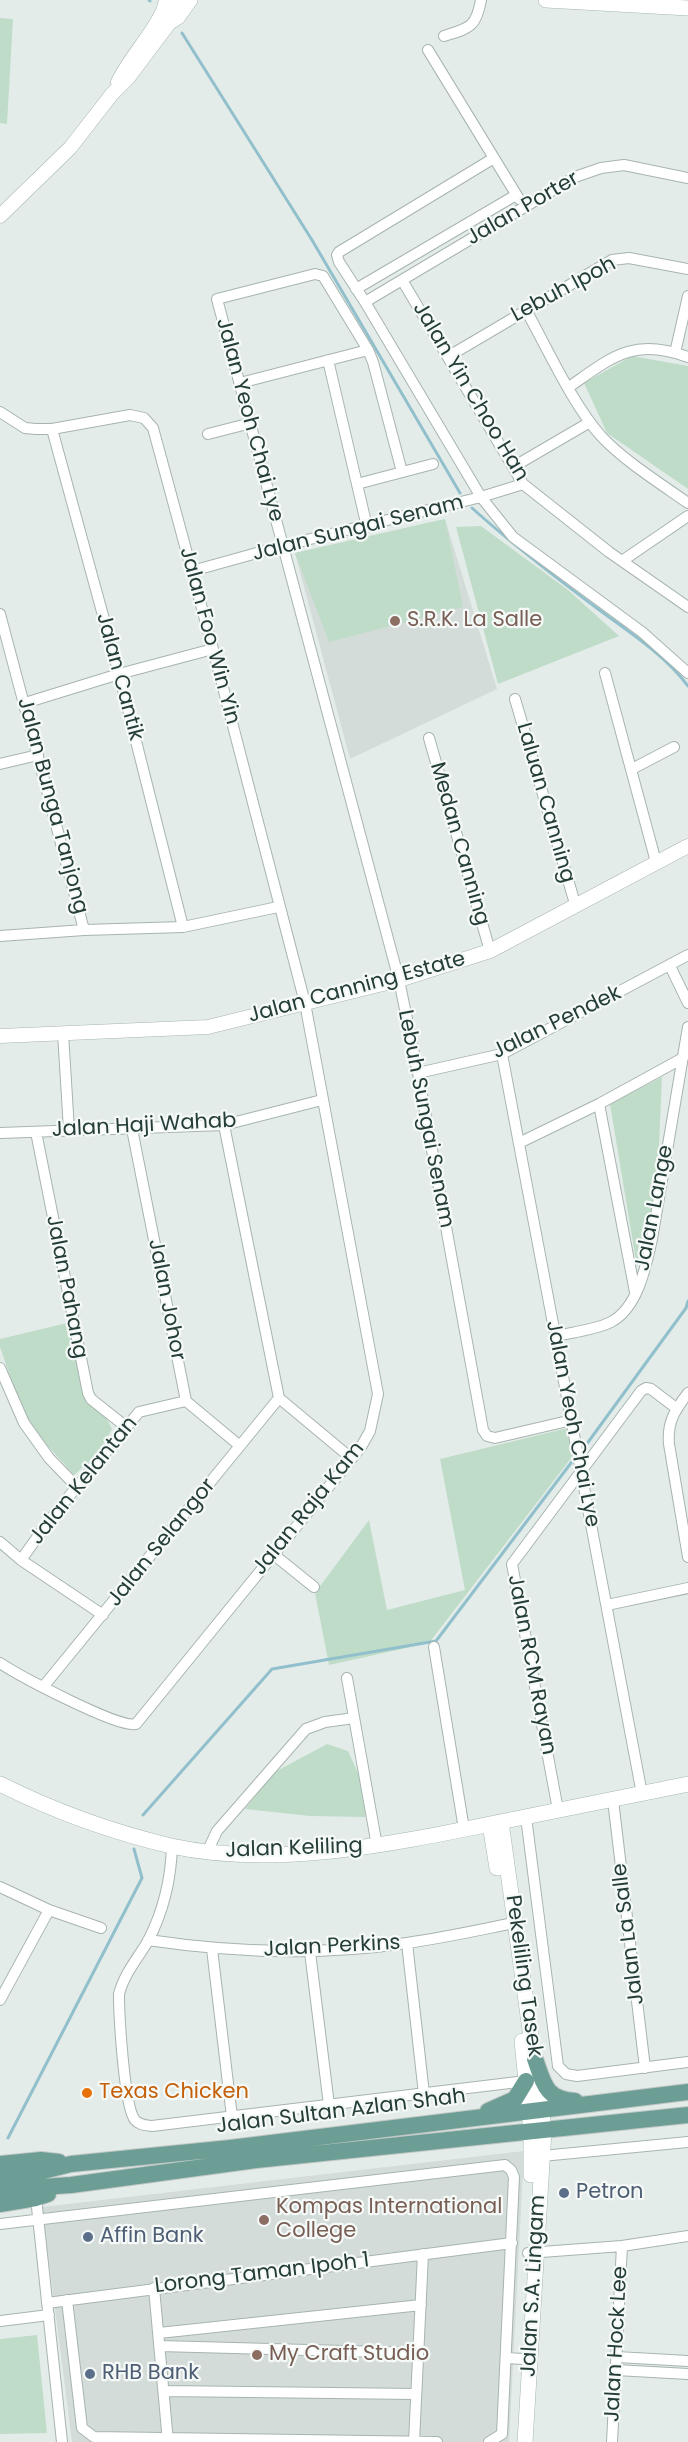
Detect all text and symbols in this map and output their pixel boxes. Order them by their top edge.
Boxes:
street label: Jalan Porter [462,167,584,251]
street label: Lebuh Ipoh [507,252,621,328]
street label: Jalan Yin Choo Han [407,298,533,486]
street label: Jalan Yeoh Chai Lye [210,315,288,525]
street label: Jalan Sungai Senam [250,491,466,567]
street label: Jalan Foo Win Yin [173,545,245,727]
place label: S.R.K. La Salle [407,608,542,634]
street label: Jalan Cantik [90,610,148,744]
marker: S.R.K. La Salle [388,614,402,628]
street label: Jalan Bunga Tanjong [11,695,93,917]
street label: Laluan Canning [510,720,580,886]
street label: Medan Canning [424,759,494,929]
street label: Jalan Canning Estate [246,947,468,1029]
street label: Jalan Pendek [488,981,626,1065]
street label: Lebuh Sungai Senam [391,1008,459,1230]
street label: Jalan Haji Wahab [51,1109,237,1143]
street label: Jalan Lange [630,1143,680,1273]
street label: Jalan Pahang [40,1213,92,1361]
street label: Jalan Johor [142,1237,190,1363]
street label: Jalan Yeoh Chai Lye [540,1319,604,1529]
street label: Jalan Kelantan [25,1412,143,1550]
street label: Jalan Raja Kam [248,1437,370,1581]
street label: Jalan Selangor [103,1474,221,1612]
street label: Jalan RCM Rayan [501,1573,561,1757]
street label: Jalan Keliling [225,1834,363,1864]
street label: Jalan La Salle [608,1862,650,2006]
street label: Pekeliling Tasek [499,1893,547,2059]
street label: Jalan Perkins [263,1931,401,1963]
place label: Texas Chicken [99,2080,249,2106]
street label: Jalan Sultan Azlan Shah [215,2084,467,2140]
marker: Texas Chicken [80,2086,94,2100]
place label: Petron [576,2180,644,2206]
marker: Petron [557,2186,571,2200]
street label: Jalan S.A. Lingam [517,2194,551,2378]
place label: Kompas International College [276,2195,502,2245]
marker: Kompas International College [257,2213,271,2227]
place label: Affin Bank [100,2224,204,2250]
marker: Affin Bank [81,2230,95,2244]
street label: Lorong Taman Ipoh 1 [153,2248,371,2300]
street label: Jalan Hock Lee [600,2265,634,2423]
place label: My Craft Studio [269,2342,429,2368]
marker: My Craft Studio [250,2348,264,2362]
place label: RHB Bank [102,2361,199,2387]
marker: RHB Bank [83,2367,97,2381]

